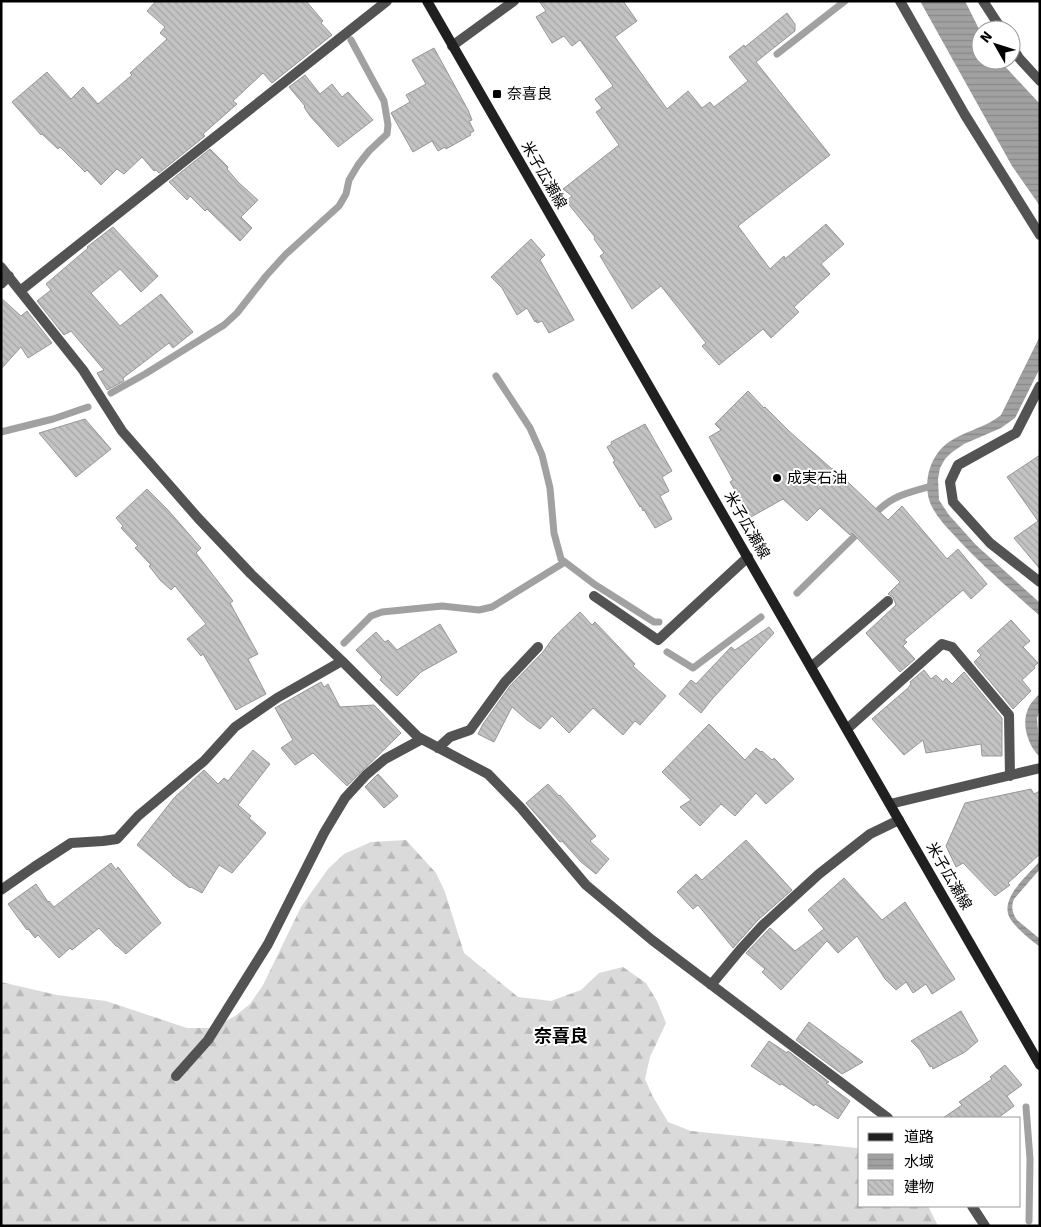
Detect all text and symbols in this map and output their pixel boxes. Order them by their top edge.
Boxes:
north arrow [971,20,1021,70]
text: N [977,28,996,46]
place label: 奈喜良 [507,85,552,103]
marker: 奈喜良 [491,88,503,100]
street label: 米子広瀬線 [517,138,571,212]
place label: 成実石油 [787,469,847,487]
marker: 成実石油 [771,472,783,484]
street label: 米子広瀬線 [720,488,774,562]
street label: 米子広瀬線 [922,839,976,913]
district label: 奈喜良 [534,1025,588,1047]
legend [858,1117,1021,1207]
text: 道路 [904,1128,934,1146]
text: 水域 [904,1153,934,1171]
text: 建物 [904,1178,934,1196]

